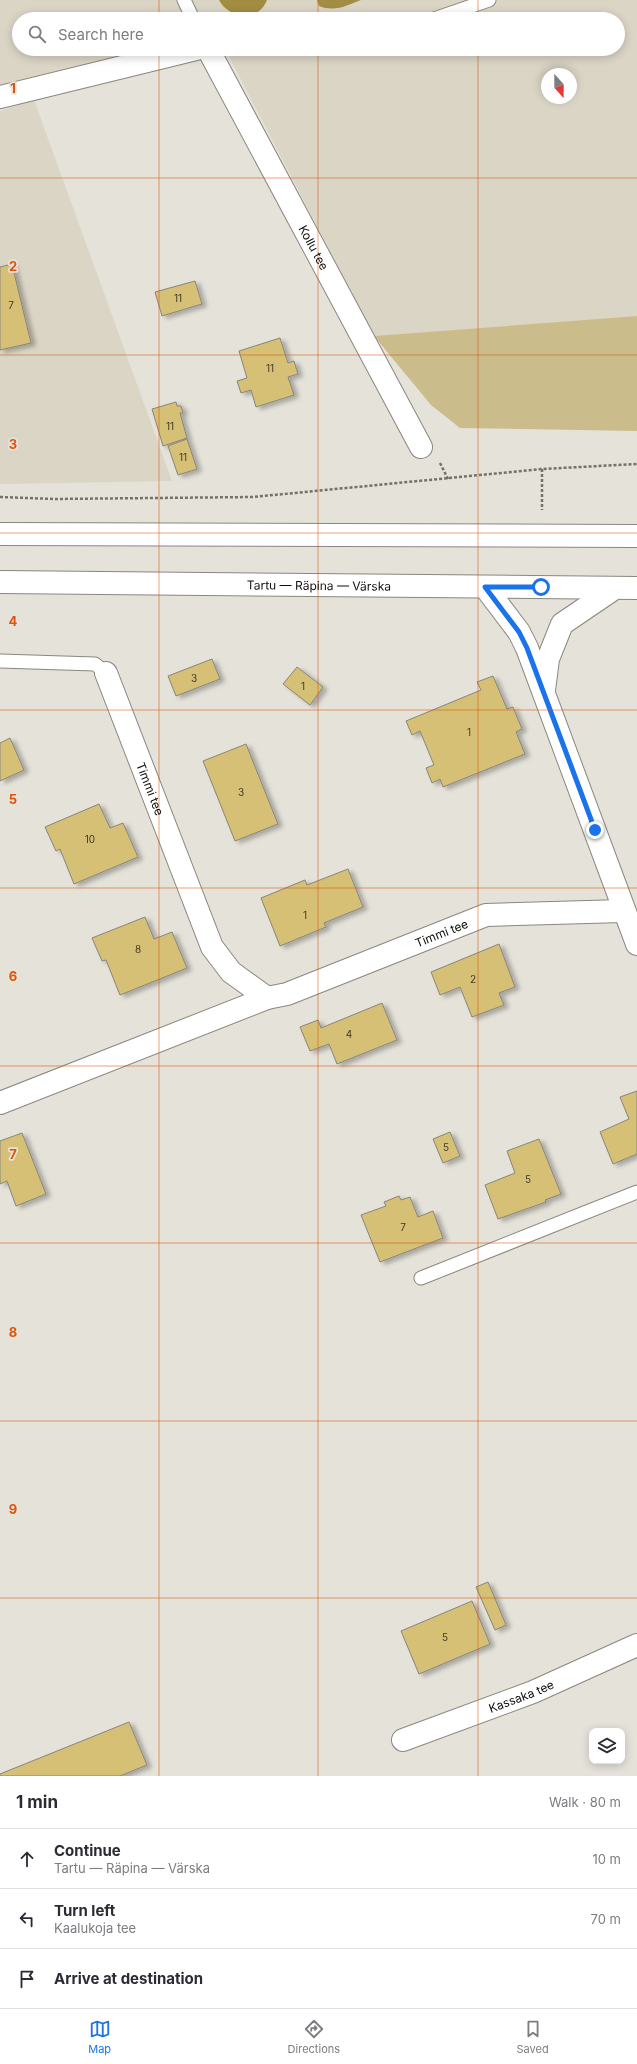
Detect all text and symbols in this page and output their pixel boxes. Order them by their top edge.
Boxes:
search box [12,12,625,56]
icon: search [26,23,48,45]
text: Search here [58,25,144,44]
north arrow [541,68,577,104]
text: 1 [10,80,16,96]
street label: Kollu tee [296,222,332,272]
text: 2 [9,258,17,274]
house number: 11 [174,292,182,304]
house number: 7 [8,299,14,311]
house number: 11 [266,362,274,374]
house number: 11 [166,420,174,432]
text: 3 [9,436,17,452]
house number: 11 [179,451,187,463]
street label: Tartu — Räpina — Värska [247,577,391,593]
route start [532,578,550,596]
text: 4 [9,613,18,629]
house number: 3 [191,672,197,684]
house number: 1 [301,680,305,692]
house number: 1 [467,726,471,738]
street label: Timmi tee [134,760,168,817]
house number: 3 [238,786,244,798]
text: 5 [9,791,17,807]
route end [586,821,604,839]
house number: 10 [85,833,95,845]
house number: 1 [303,909,307,921]
street label: Timmi tee [413,915,470,950]
house number: 8 [135,943,141,955]
text: 6 [9,968,17,984]
house number: 2 [470,973,476,985]
house number: 4 [346,1028,352,1040]
house number: 5 [443,1141,449,1153]
text: 7 [9,1146,17,1162]
house number: 5 [525,1173,531,1185]
house number: 7 [400,1221,406,1233]
text: 8 [9,1324,17,1340]
text: 9 [9,1501,17,1517]
house number: 5 [442,1631,448,1643]
street label: Kassaka tee [486,1676,556,1715]
map controls [589,1728,625,1764]
button: layers [589,1728,625,1764]
text: 1 min [16,1792,58,1812]
text: Walk · 80 m [549,1794,621,1810]
text: Continue [54,1841,121,1860]
icon: ahead [16,1848,38,1870]
text: 10 m [592,1851,621,1867]
text: Tartu — Räpina — Värska [54,1860,210,1876]
text: Turn left [54,1901,115,1920]
icon: left [16,1908,38,1930]
text: 70 m [591,1911,621,1927]
text: Kaalukoja tee [54,1920,136,1936]
icon: arrive [16,1968,38,1990]
text: Arrive at destination [54,1969,203,1988]
tab: Map [88,2018,111,2056]
tab: Directions [288,2018,340,2056]
tab: Saved [517,2018,549,2056]

